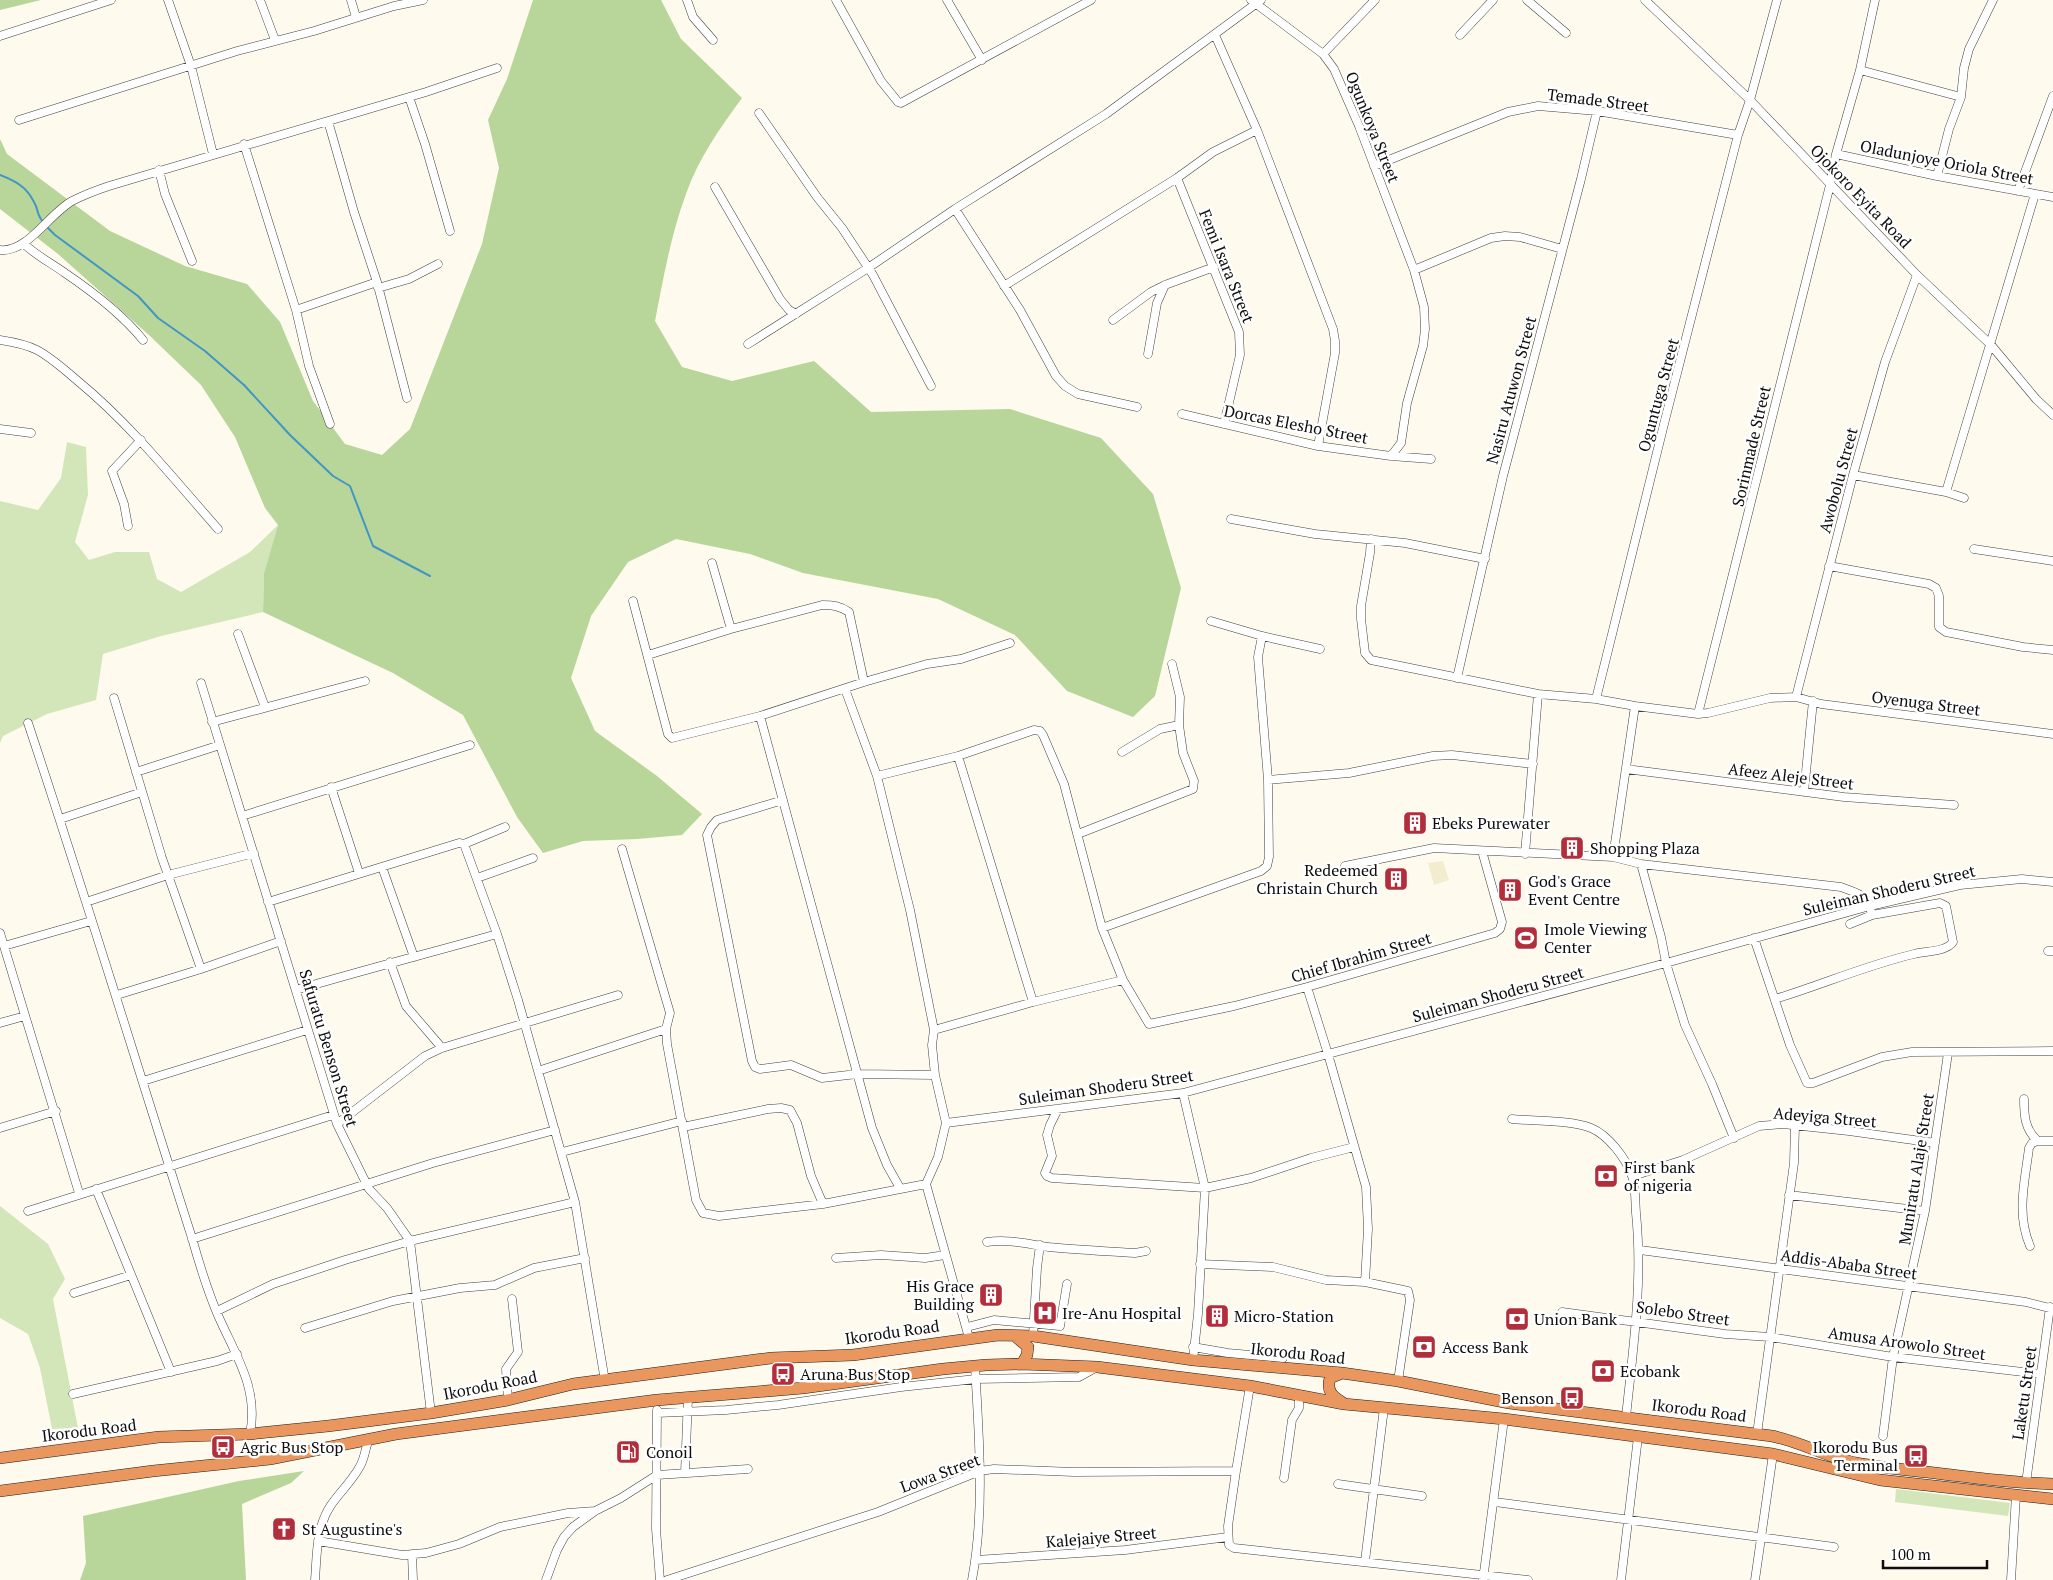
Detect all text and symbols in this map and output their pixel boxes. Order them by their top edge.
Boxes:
street label: Ogunkoya Street [1341,68,1405,186]
street label: Temade Street [1546,83,1650,117]
street label: Oladunjoye Oriola Street [1858,134,2036,190]
street label: Ojokoro Eyita Road [1806,139,1917,253]
street label: Femi Isara Street [1194,206,1260,326]
street label: Nasiru Atuwon Street [1481,314,1541,466]
street label: Oguntuga Street [1632,336,1684,454]
street label: Sorinmade Street [1726,383,1776,509]
street label: Dorcas Elesho Street [1222,399,1370,449]
street label: Awobolu Street [1813,425,1863,535]
street label: Oyenuga Street [1870,685,1982,721]
street label: Afeez Aleje Street [1727,757,1855,795]
building icon: Ebeks Purewater [1402,810,1428,836]
place label: Ebeks Purewater [1432,812,1551,834]
building icon: Shopping Plaza [1559,835,1585,861]
place label: Shopping Plaza [1590,837,1700,859]
place label: Redeemed Christain Church [1256,859,1379,899]
street label: Suleiman Shoderu Street [1801,859,1977,921]
building icon: Redeemed Christain Church [1383,866,1409,892]
place label: God's Grace Event Centre [1528,870,1620,910]
building icon: God's Grace Event Centre [1497,877,1523,903]
place label: Imole Viewing Center [1544,918,1647,958]
sports icon: Imole Viewing Center [1513,925,1539,951]
street label: Chief Ibrahim Street [1288,926,1434,988]
street label: Suleiman Shoderu Street [1410,961,1586,1027]
street label: Safuratu Benson Street [295,966,363,1130]
street label: Suleiman Shoderu Street [1017,1064,1195,1110]
street label: Muniratu Alaje Street [1893,1091,1939,1246]
street label: Adeyiga Street [1772,1102,1878,1132]
place label: First bank of nigeria [1624,1156,1696,1196]
bank icon: First bank of nigeria [1593,1163,1619,1189]
street label: Addis-Ababa Street [1779,1244,1919,1284]
place label: His Grace Building [906,1275,975,1315]
building icon: His Grace Building [978,1282,1004,1308]
street label: Solebo Street [1635,1296,1731,1330]
hospital icon: Ire-Anu Hospital [1032,1300,1058,1326]
place label: Ire-Anu Hospital [1062,1302,1182,1324]
building icon: Micro-Station [1204,1303,1230,1329]
place label: Micro-Station [1234,1305,1334,1327]
bank icon: Union Bank [1504,1306,1530,1332]
place label: Union Bank [1534,1308,1618,1330]
street label: Ikorodu Road [843,1314,941,1350]
street label: Amusa Arowolo Street [1827,1321,1987,1365]
bank icon: Access Bank [1411,1334,1437,1360]
place label: Access Bank [1442,1336,1529,1358]
street label: Ikorodu Road [1250,1337,1347,1369]
street label: Laketu Street [2007,1345,2041,1441]
bank icon: Ecobank [1590,1358,1616,1384]
place label: Ecobank [1620,1360,1681,1382]
bus stop icon: Aruna Bus Stop [770,1361,796,1387]
place label: Aruna Bus Stop [800,1363,910,1385]
street label: Ikorodu Road [441,1365,539,1405]
bus stop icon: Benson [1559,1385,1585,1411]
place label: Benson [1501,1387,1554,1409]
street label: Ikorodu Road [1650,1393,1748,1427]
street label: Ikorodu Road [40,1413,138,1447]
bus stop icon: Agric Bus Stop [210,1434,236,1460]
place label: Agric Bus Stop [240,1436,343,1458]
place label: Ikorodu Bus Terminal [1813,1436,1898,1476]
fuel station icon: Conoil [615,1439,641,1465]
place label: Conoil [646,1441,693,1463]
bus stop icon: Ikorodu Bus Terminal [1903,1443,1929,1469]
street label: Lowa Street [897,1448,983,1498]
church icon: St Augustine's [271,1516,297,1542]
place label: St Augustine's [302,1518,402,1540]
street label: Kalejaiye Street [1045,1521,1157,1553]
scale bar [1883,1538,1987,1570]
text: 100 m [1890,1544,1931,1564]

